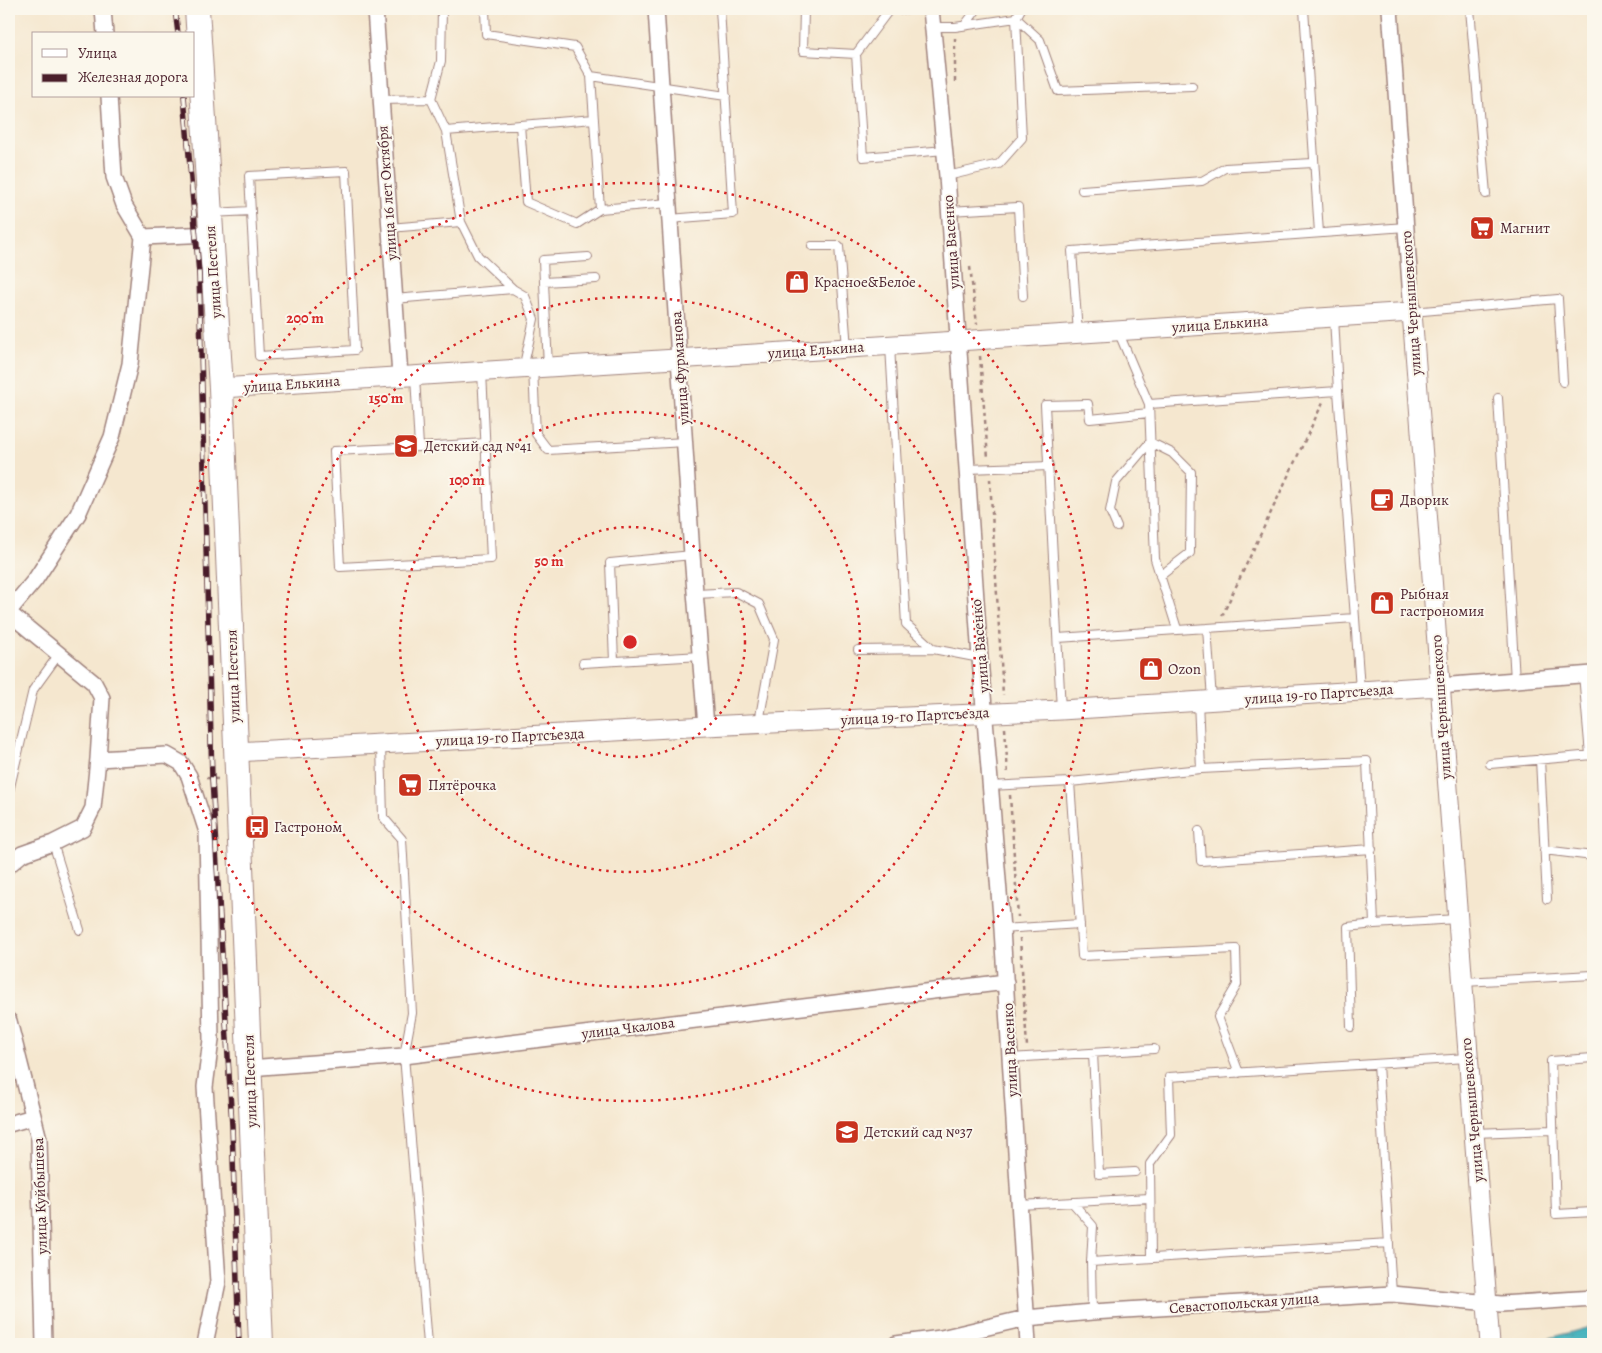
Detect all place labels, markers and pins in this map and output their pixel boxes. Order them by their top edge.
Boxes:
supermarket icon: Магнит [1469,215,1495,241]
place label: Магнит [1500,218,1550,238]
shop icon: Красное&Белое [784,269,810,295]
place label: Красное&Белое [814,272,916,292]
school or university icon: Детский сад №41 [393,433,419,459]
place label: Детский сад №41 [424,436,532,456]
cafe icon: Дворик [1369,487,1395,513]
place label: Дворик [1400,490,1449,510]
place label: Рыбная гастрономия [1400,584,1484,621]
shop icon: Рыбная гастрономия [1369,590,1395,616]
centre of rings [621,633,639,651]
shop icon: Ozon [1138,656,1164,682]
place label: Ozon [1168,659,1201,679]
supermarket icon: Пятёрочка [397,772,423,798]
place label: Пятёрочка [428,775,497,795]
bus stop icon: Гастроном [244,814,270,840]
place label: Гастроном [274,817,342,837]
school or university icon: Детский сад №37 [834,1119,860,1145]
place label: Детский сад №37 [864,1122,973,1142]

